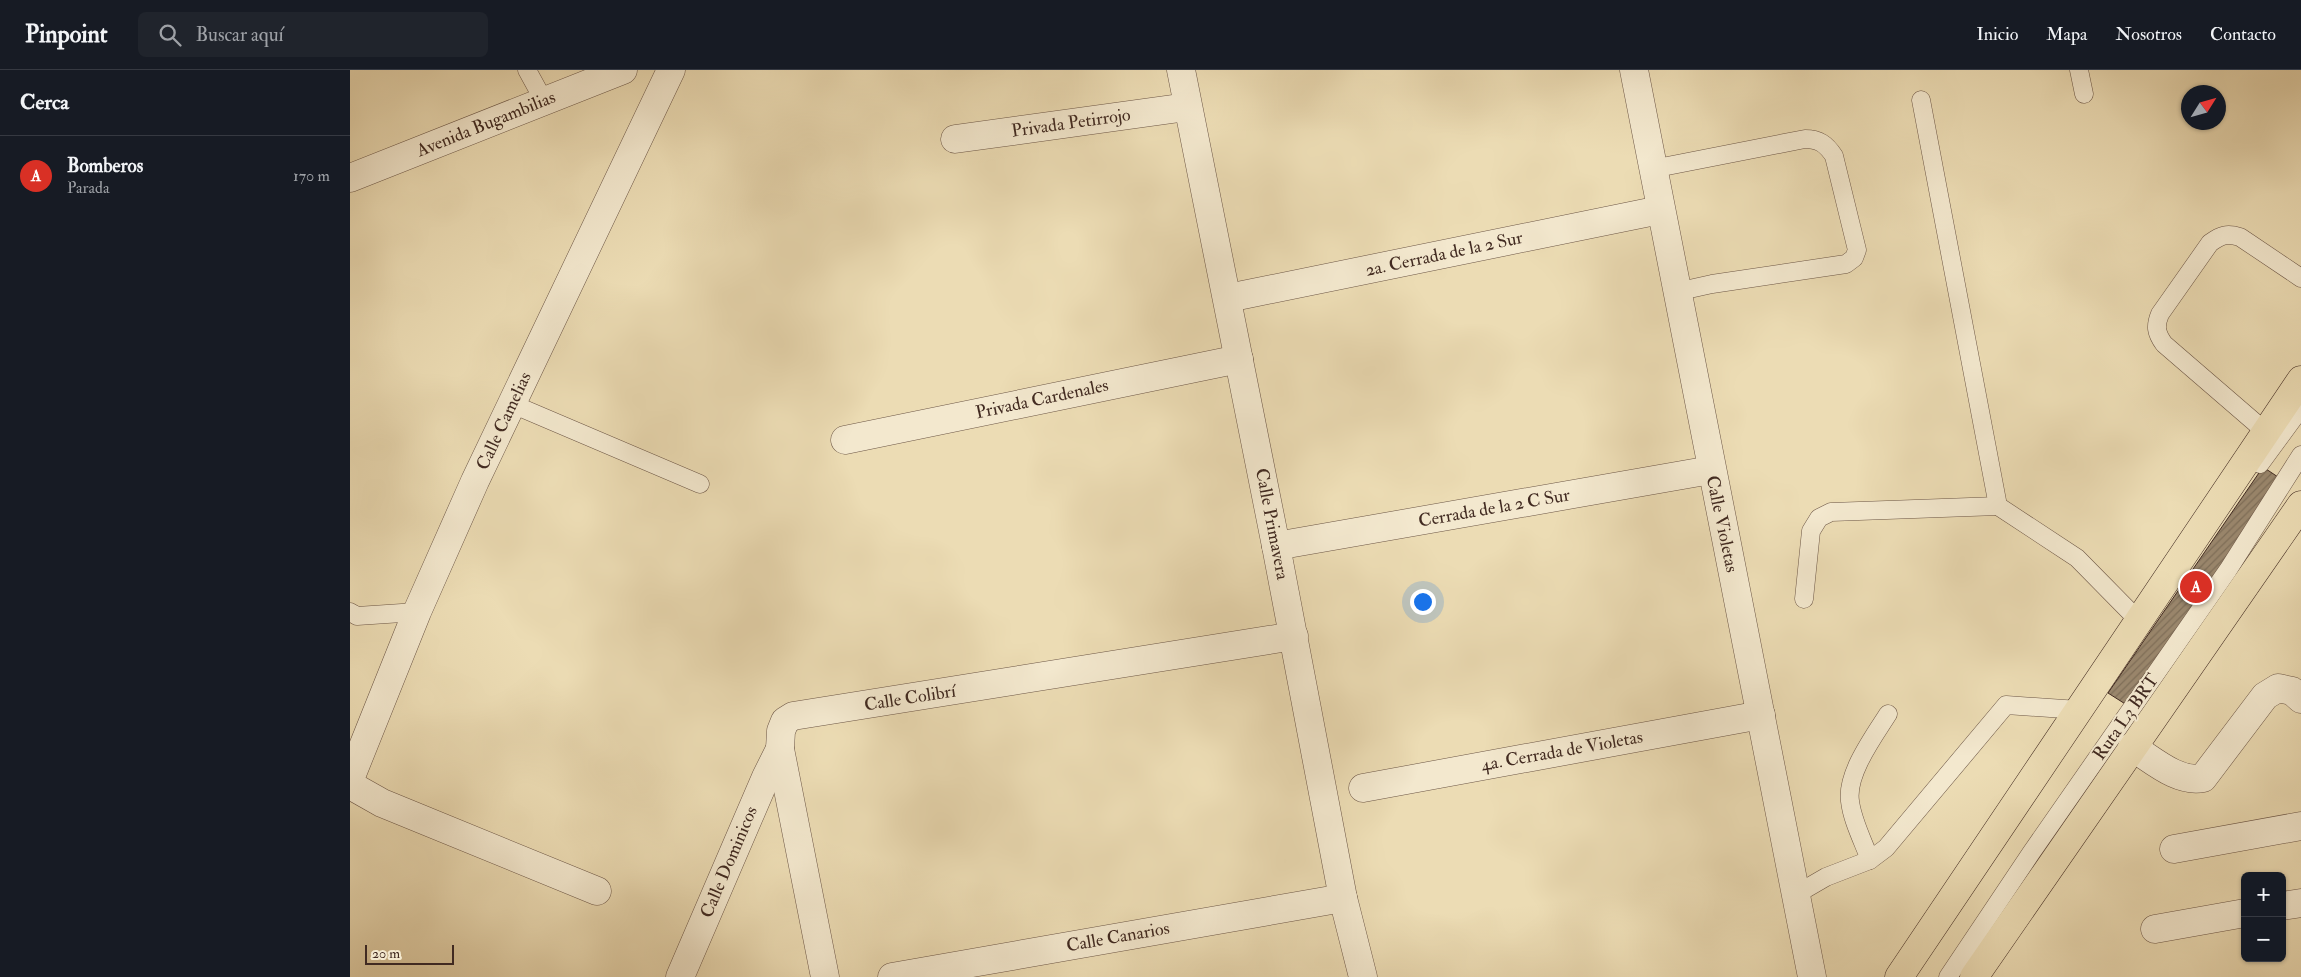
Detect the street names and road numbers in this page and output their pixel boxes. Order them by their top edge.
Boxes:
street label: Avenida Bugambilias [412,86,559,163]
street label: Privada Petirrojo [1010,103,1132,143]
street label: 2a. Cerrada de la 2 Sur [1363,226,1525,282]
street label: Calle Camelias [471,368,537,474]
street label: Privada Cardenales [973,374,1111,424]
street label: Calle Primavera [1250,466,1294,582]
street label: Calle Violetas [1701,473,1743,575]
street label: Cerrada de la 2 C Sur [1416,483,1572,533]
street label: Ruta L3 BRT [2088,669,2165,765]
street label: Calle Colibrí [863,679,959,717]
street label: 4a. Cerrada de Violetas [1479,725,1645,777]
street label: Calle Dominicos [695,803,763,921]
street label: Calle Canarios [1065,917,1171,957]

